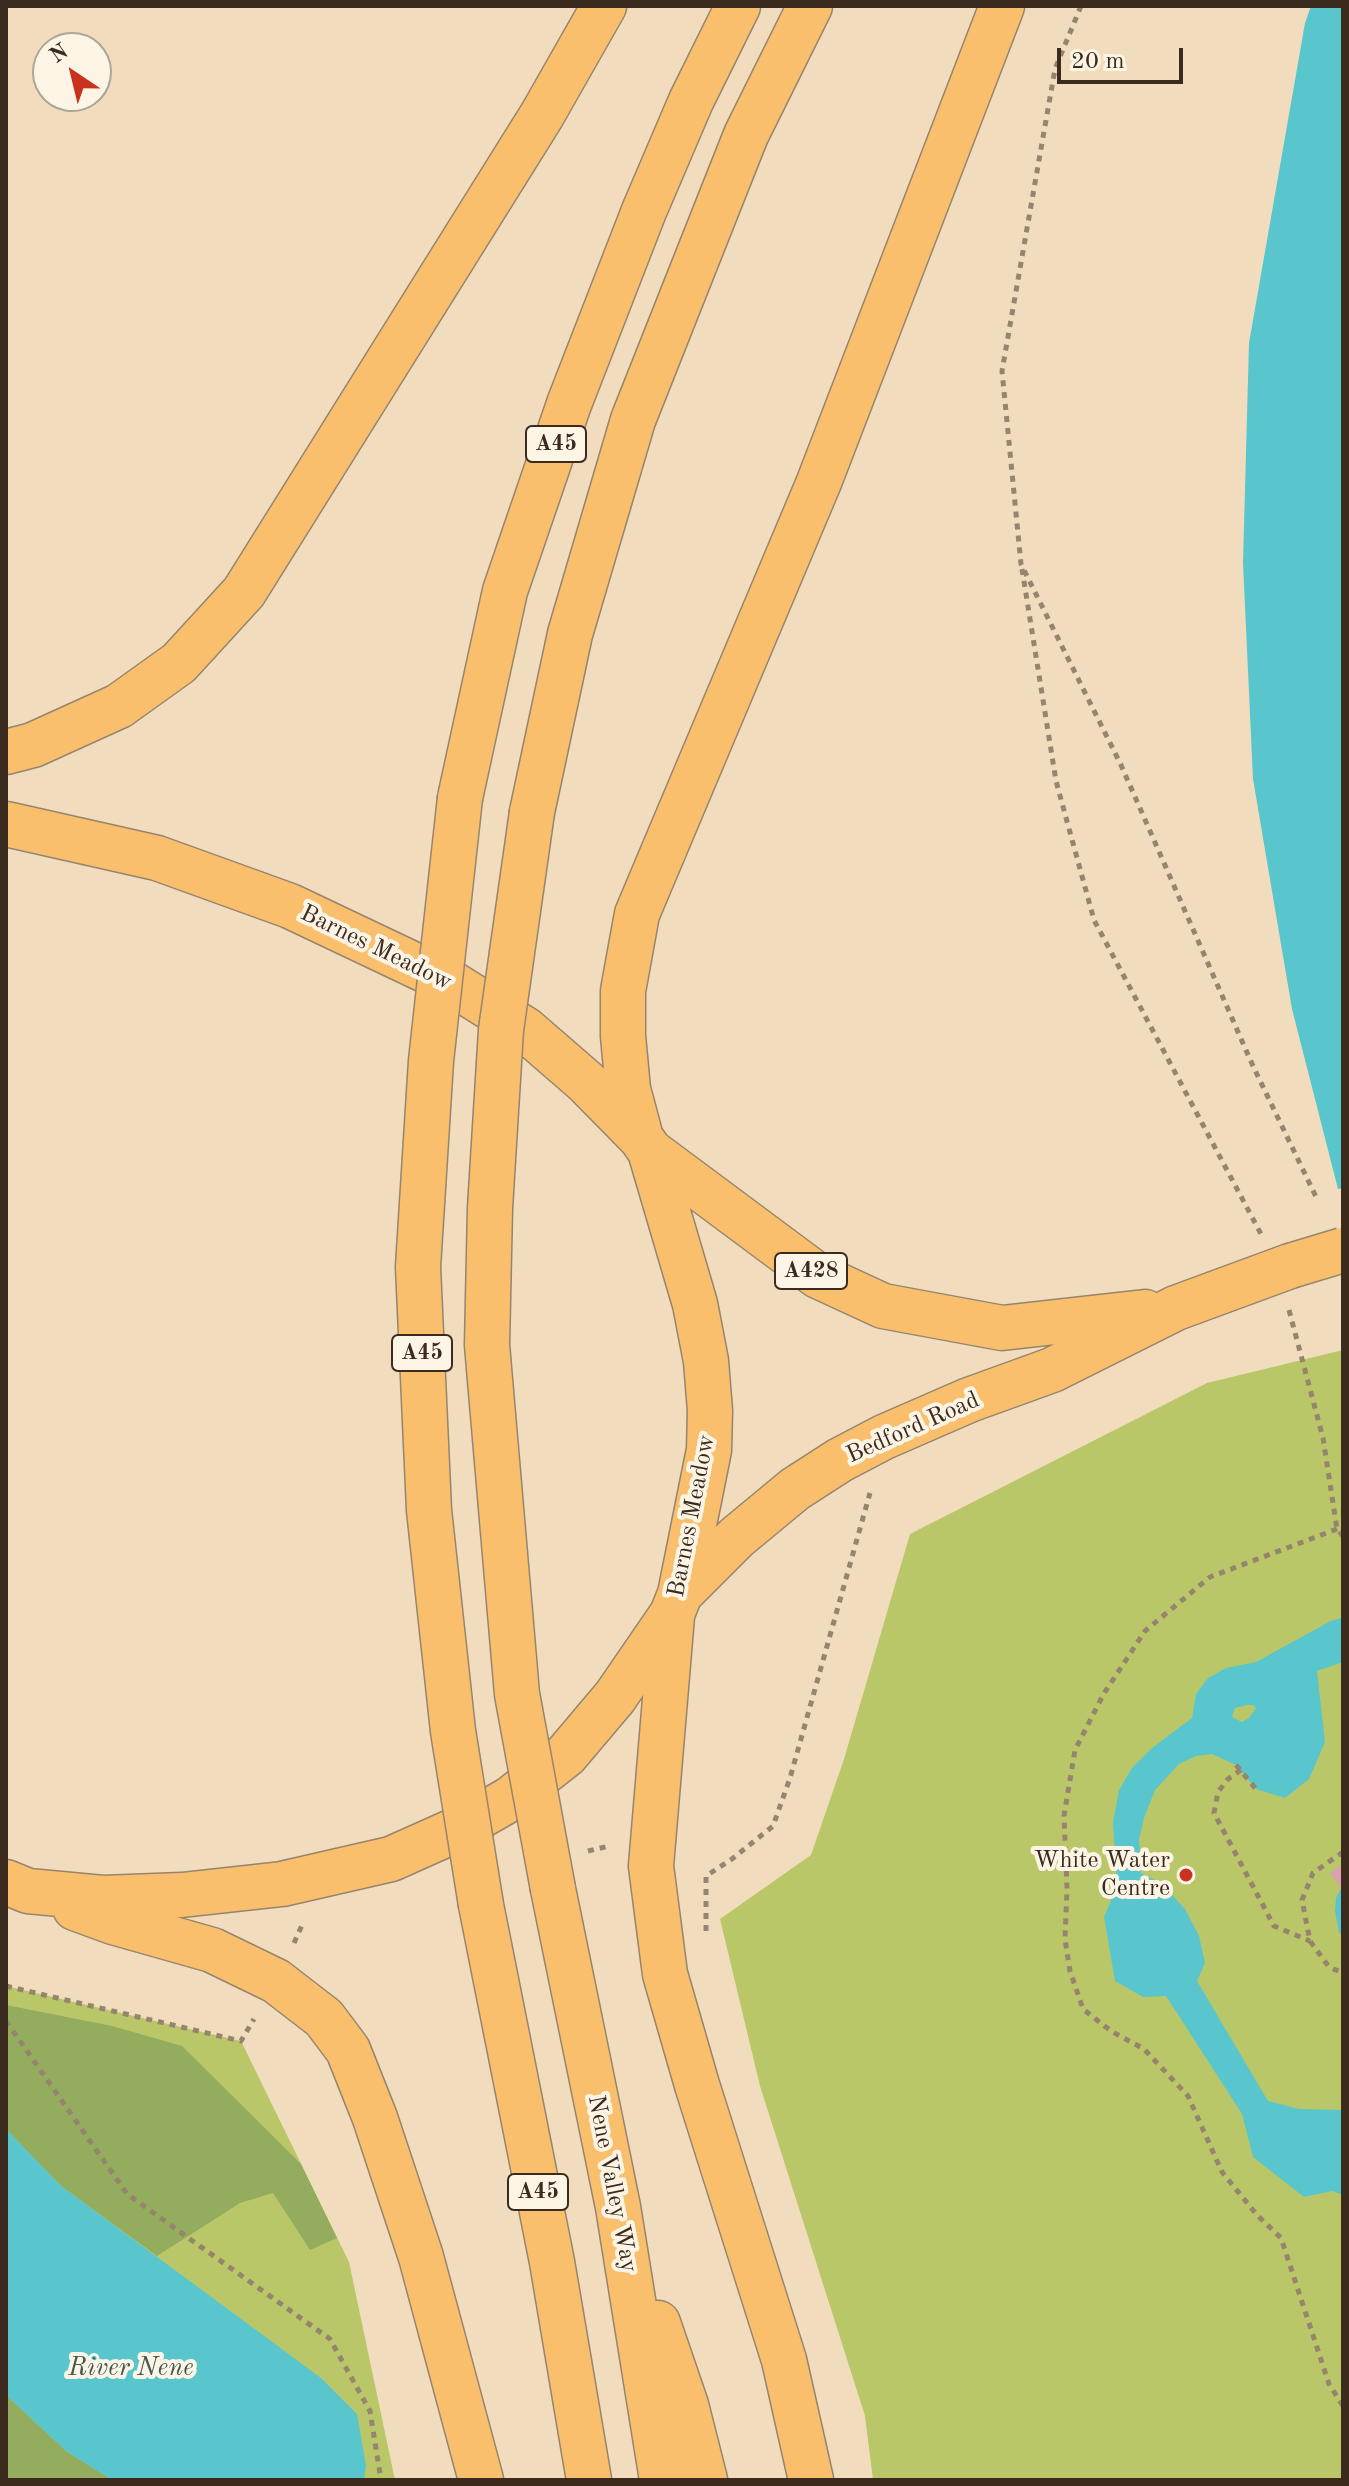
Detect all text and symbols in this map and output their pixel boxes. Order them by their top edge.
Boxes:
north arrow [32,32,112,112]
scale bar [1061,32,1187,82]
text: N [46,40,73,68]
text: 20 m [1071,50,1125,74]
road number: A45 [526,426,586,462]
street label: Barnes Meadow [296,899,456,997]
road number: A428 [775,1253,847,1289]
road number: A45 [392,1335,452,1371]
street label: Bedford Road [842,1386,984,1470]
street label: Barnes Meadow [662,1432,722,1600]
place label: White Water Centre [1034,1847,1170,1903]
marker: White Water Centre [1177,1866,1195,1884]
street label: Nene Valley Way [581,2093,643,2275]
road number: A45 [508,2174,568,2210]
water label: River Nene [68,2352,194,2384]

